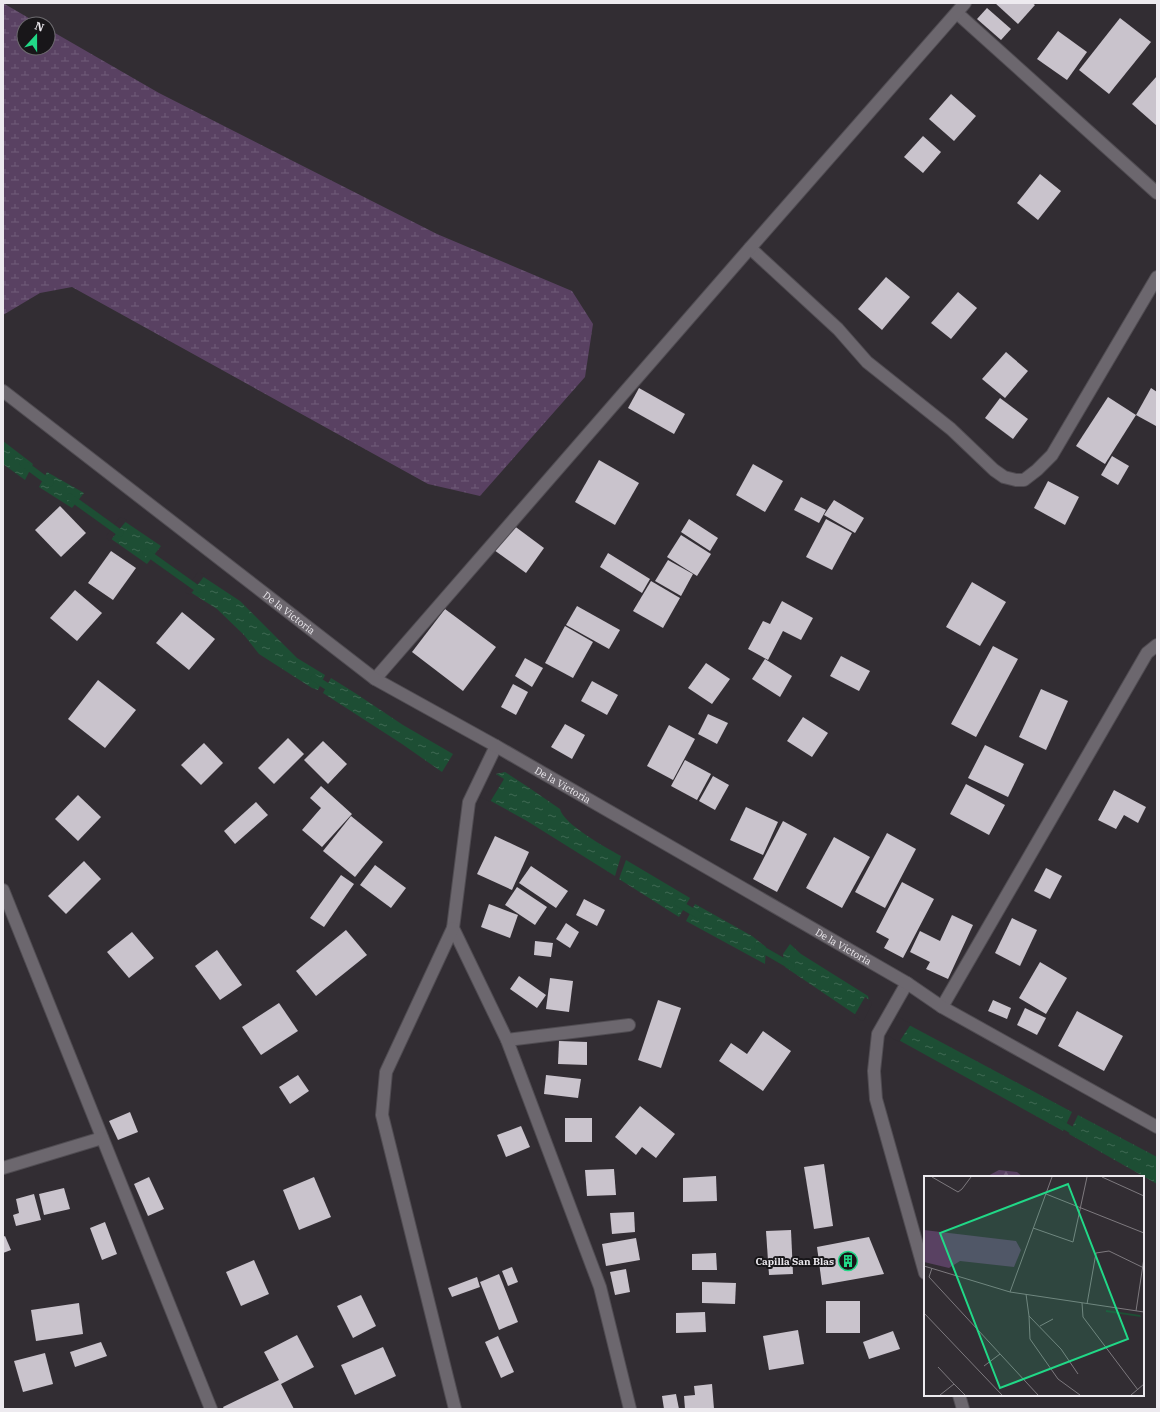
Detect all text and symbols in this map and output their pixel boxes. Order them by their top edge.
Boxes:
north arrow [16,16,56,56]
text: N [33,19,46,35]
street label: De la Victoria [261,588,318,637]
street label: De la Victoria [533,763,594,806]
street label: De la Victoria [813,925,874,968]
inset map [924,1176,1144,1396]
building icon: Capilla San Blas [837,1250,859,1272]
place label: Capilla San Blas [755,1255,834,1268]

